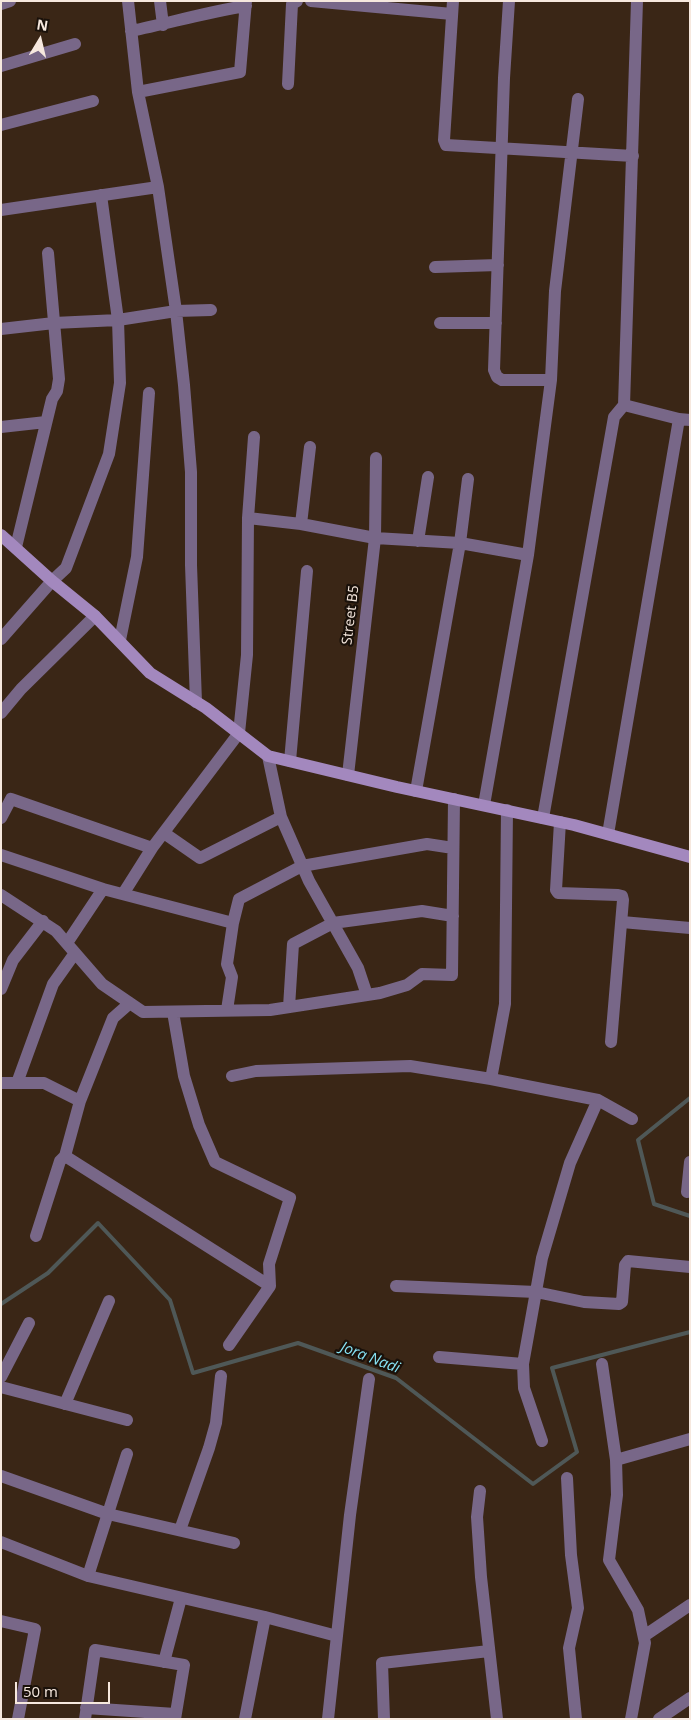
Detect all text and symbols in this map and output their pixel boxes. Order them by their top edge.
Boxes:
text: N [35,14,50,35]
north arrow [15,15,65,65]
street label: Street B5 [339,584,363,646]
water label: Jora Nadi [338,1338,402,1378]
scale bar [18,1672,112,1704]
text: 50 m [23,1681,58,1701]

